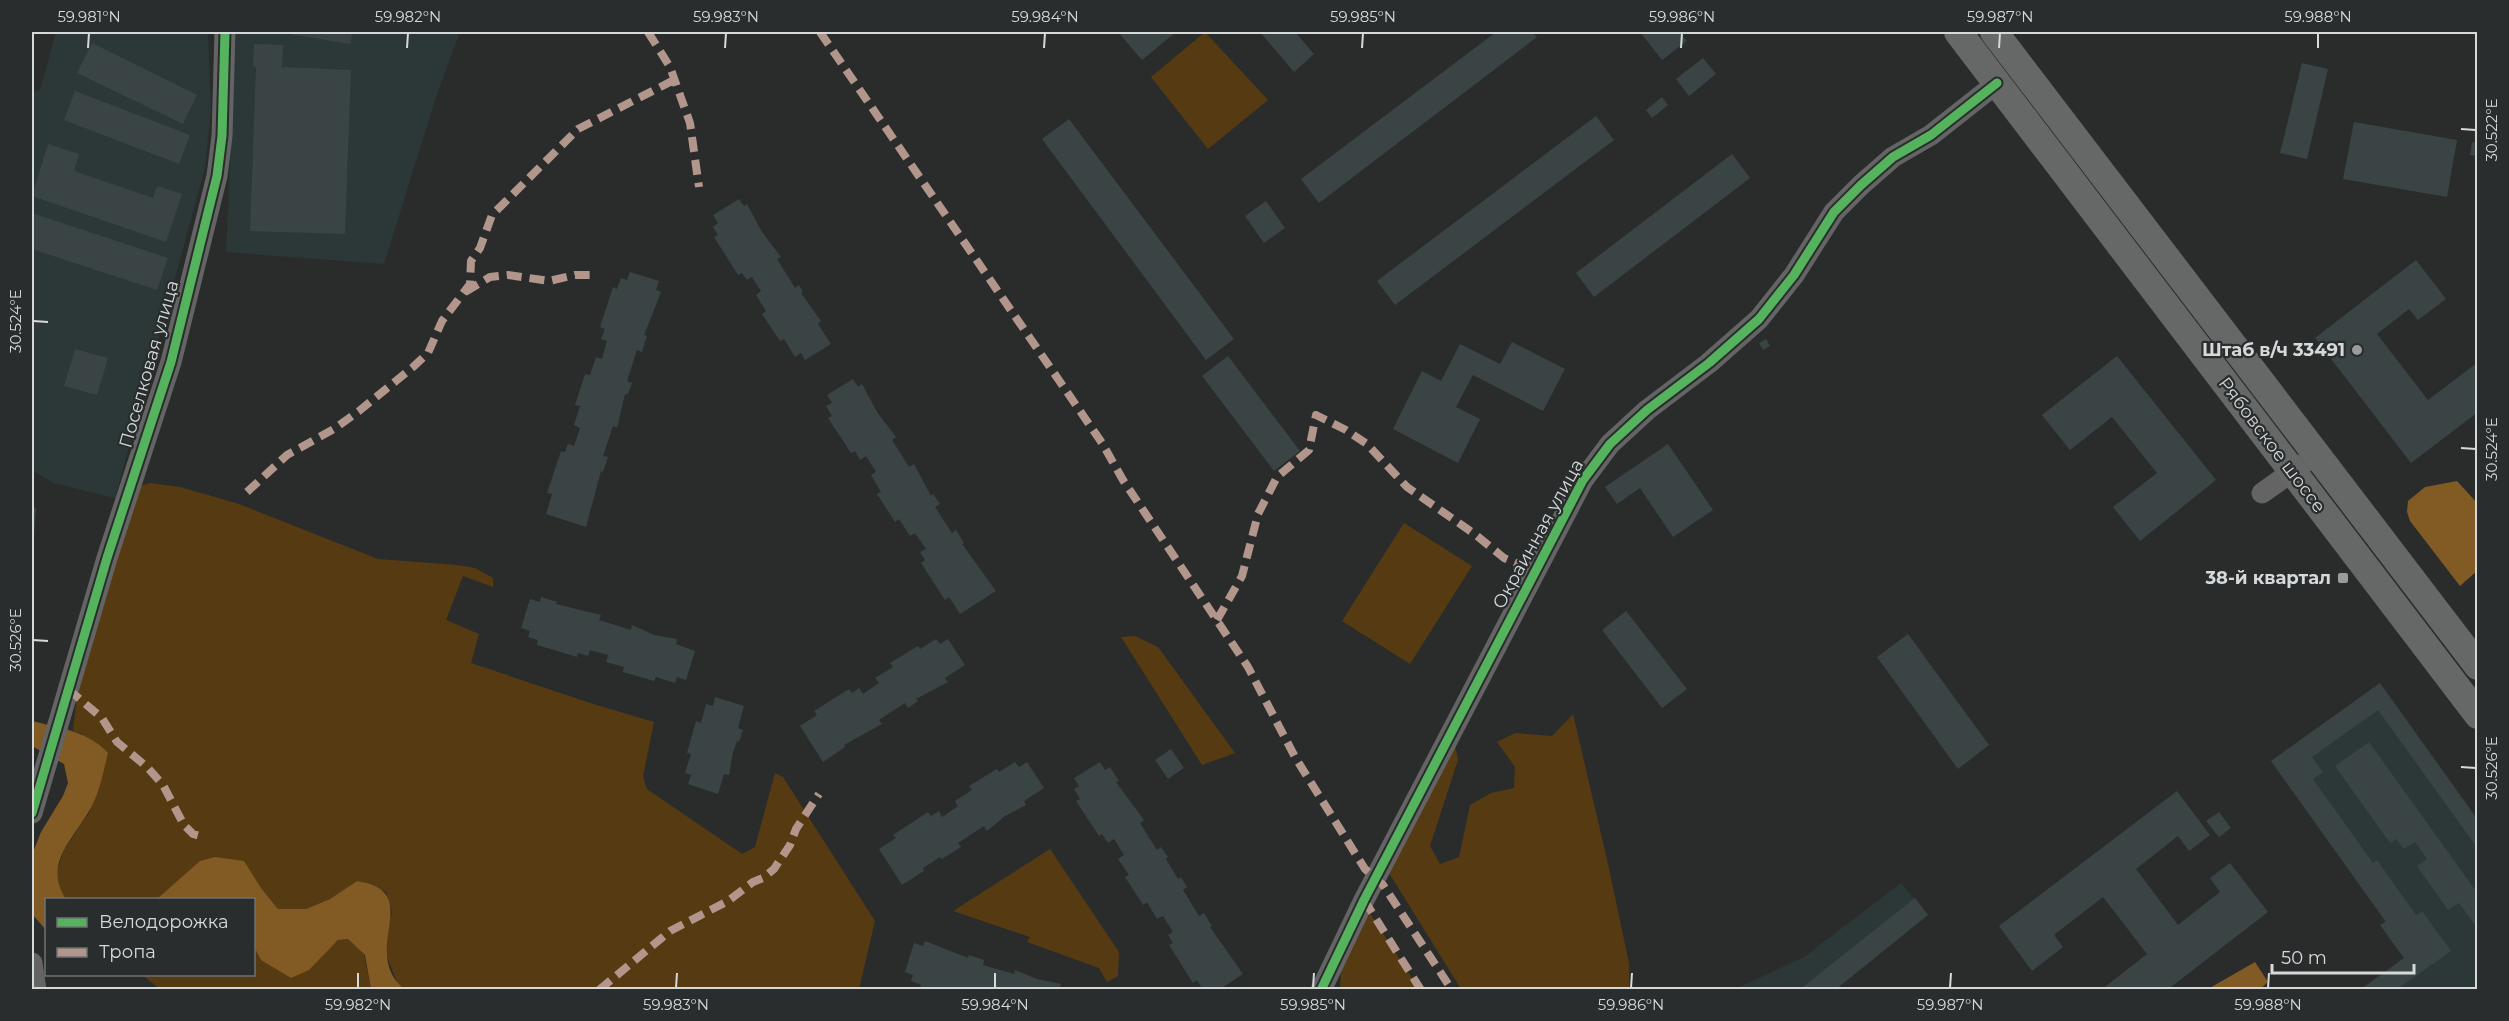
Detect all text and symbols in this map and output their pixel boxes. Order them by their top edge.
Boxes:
text: 59.981°N [57,7,121,26]
text: 59.982°N [375,7,441,26]
text: 59.983°N [693,7,759,26]
text: 59.984°N [1011,7,1079,26]
text: 59.985°N [1330,7,1396,26]
text: 59.986°N [1649,7,1715,26]
text: 59.987°N [1967,7,2033,26]
text: 59.988°N [2284,7,2352,26]
text: 30.522°E [2482,98,2501,162]
street label: Поселковая улица [115,278,183,450]
text: 30.524°E [6,289,25,353]
place label: Штаб в/ч 33491 [2202,339,2345,361]
marker: Штаб в/ч 33491 [2350,343,2364,357]
street label: Рябовское шоссе [2214,373,2330,517]
text: 30.524°E [2482,417,2501,481]
street label: Окраинная улица [1488,455,1588,613]
place label: 38-й квартал [2204,567,2331,589]
marker: 38-й квартал [2336,571,2350,585]
text: 30.526°E [6,608,25,672]
text: 30.526°E [2482,736,2501,800]
legend [45,898,255,976]
text: Велодорожка [99,911,228,933]
scale bar [2272,937,2414,975]
text: Тропа [99,941,156,963]
text: 50 m [2281,947,2327,969]
text: 59.982°N [325,995,391,1014]
text: 59.983°N [643,995,709,1014]
text: 59.984°N [961,995,1029,1014]
text: 59.985°N [1280,995,1346,1014]
text: 59.986°N [1598,995,1664,1014]
text: 59.987°N [1917,995,1983,1014]
text: 59.988°N [2234,995,2302,1014]

